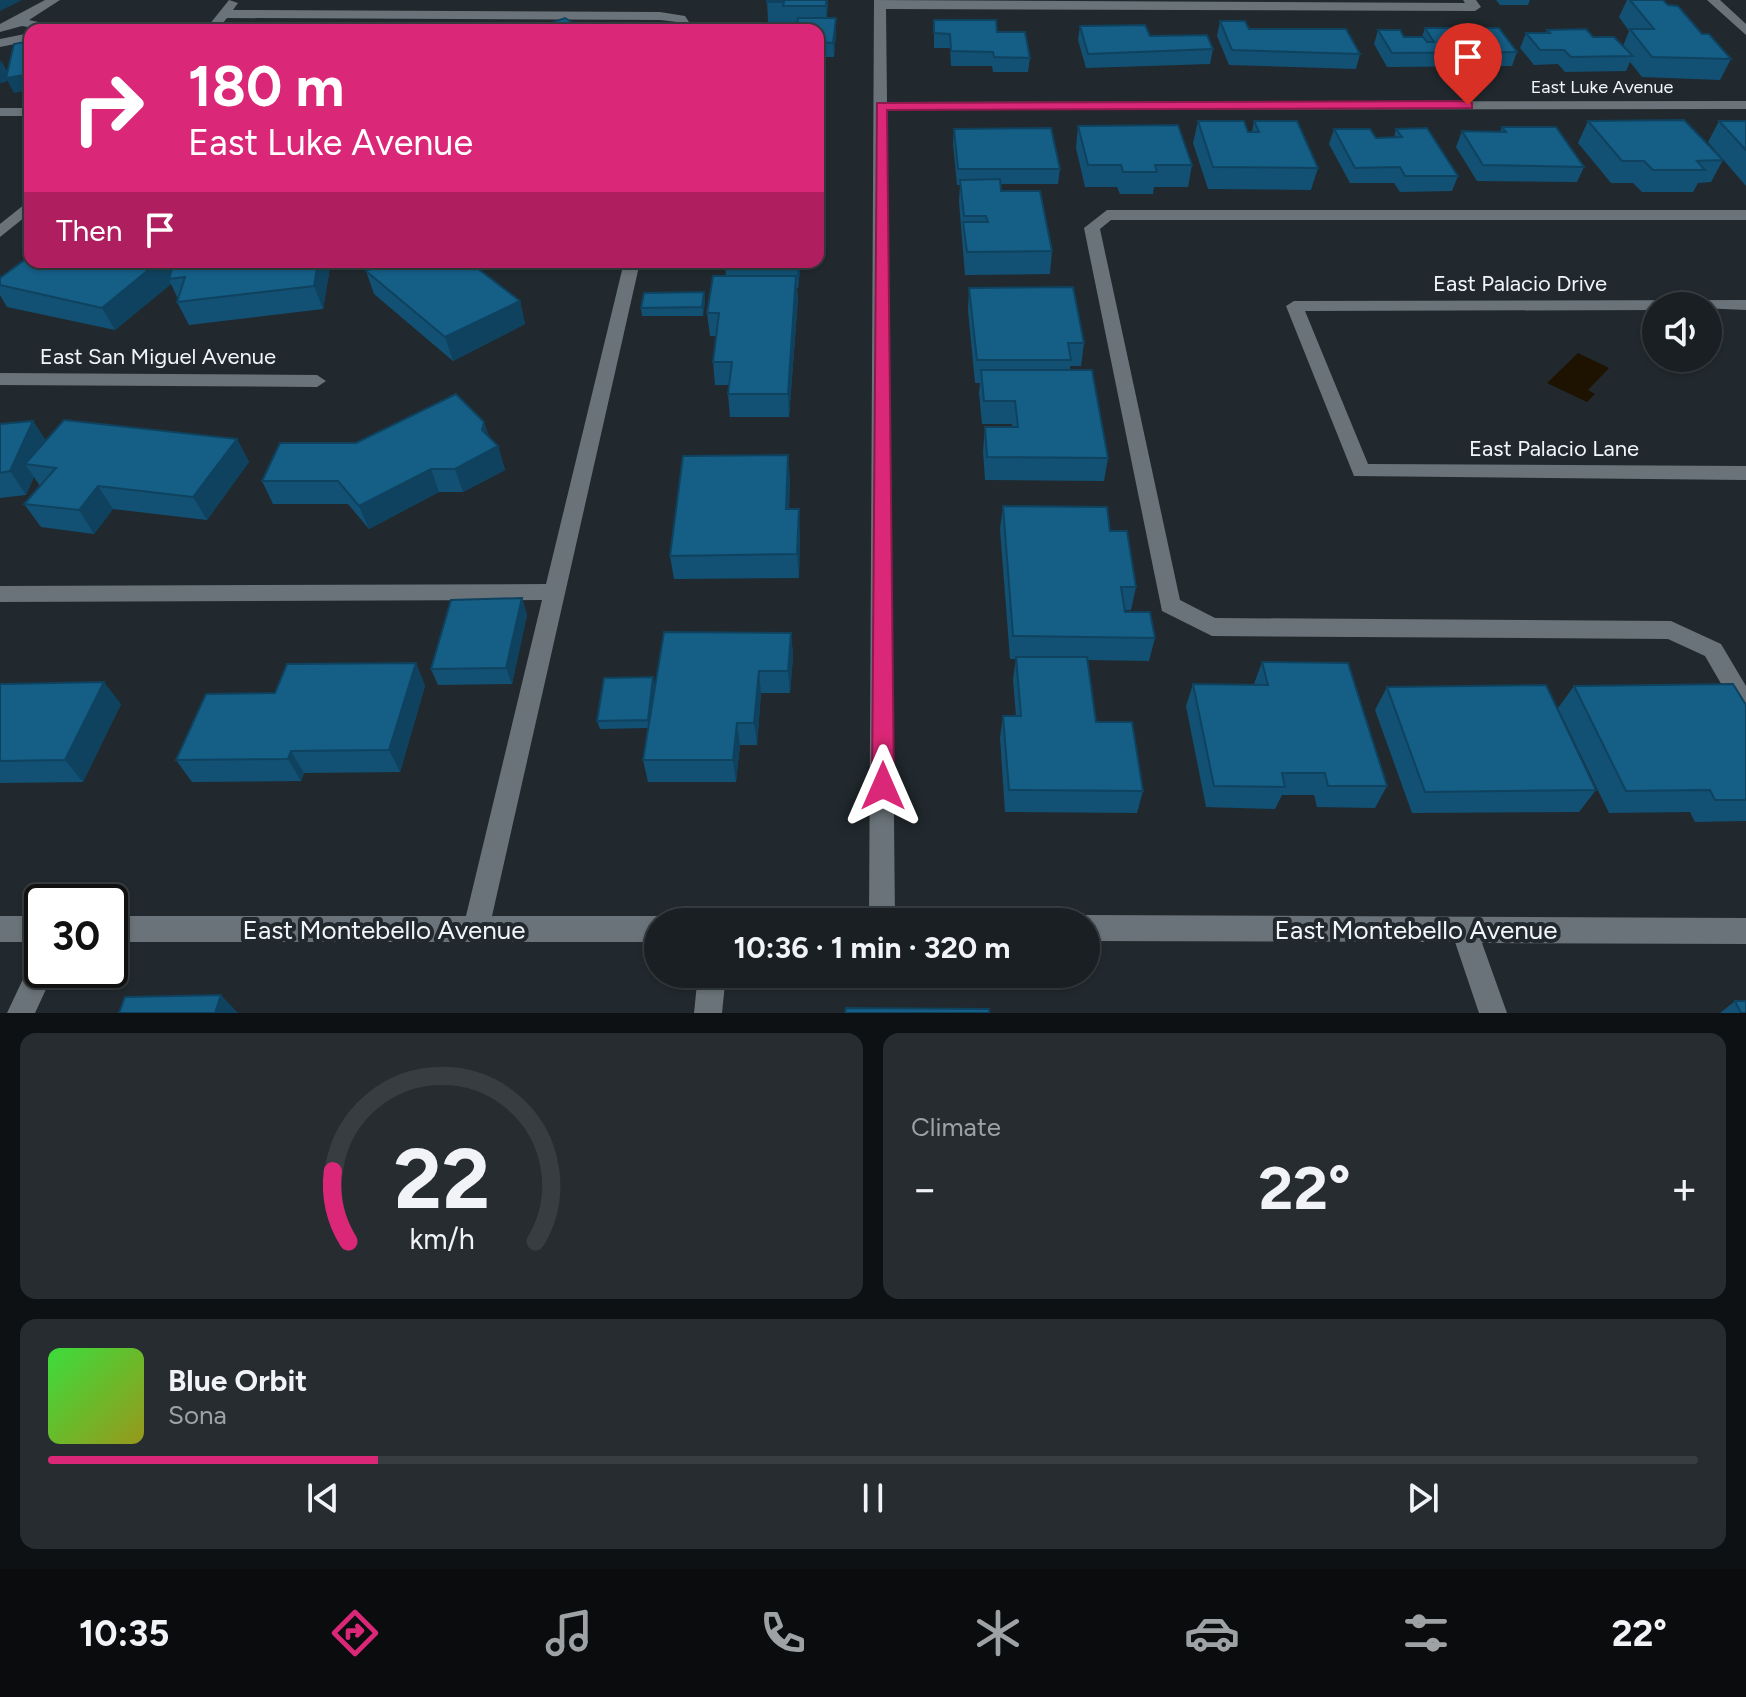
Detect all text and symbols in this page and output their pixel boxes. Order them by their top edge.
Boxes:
pin [1434,23,1502,105]
icon: arrive [1446,35,1490,79]
text: 180 m [188,53,344,120]
icon: right [56,56,160,160]
street label: East Luke Avenue [1531,76,1673,98]
text: East Luke Avenue [188,121,473,164]
icon: arrive [138,208,182,252]
text: Then [56,212,122,249]
street label: East Palacio Drive [1433,270,1607,297]
map controls [1642,292,1722,372]
button: sound [1642,292,1722,372]
street label: East San Miguel Avenue [40,343,276,370]
street label: East Palacio Lane [1469,435,1639,462]
position arrow [841,744,925,828]
speed limit sign: 30 [24,884,128,988]
street label: East Montebello Avenue [243,914,525,946]
street label: East Montebello Avenue [1275,914,1557,946]
text: 10:36 · 1 min · 320 m [733,929,1011,966]
text: Climate [911,1111,1001,1143]
text: 22 [393,1129,490,1229]
text: 22° [1258,1152,1351,1224]
text: − [911,1162,938,1215]
text: + [1671,1162,1698,1215]
text: km/h [409,1222,474,1256]
text: Blue Orbit [168,1362,307,1399]
text: Sona [168,1399,227,1431]
icon: previous [301,1476,345,1520]
icon: pause [851,1476,895,1520]
icon: next [1401,1476,1445,1520]
icon: directions [327,1605,383,1661]
icon: music [541,1605,597,1661]
icon: phone [755,1605,811,1661]
icon: climate [970,1605,1026,1661]
icon: car [1184,1605,1240,1661]
icon: filters [1398,1605,1454,1661]
text: 10:35 [79,1612,169,1655]
text: 22° [1612,1612,1667,1655]

